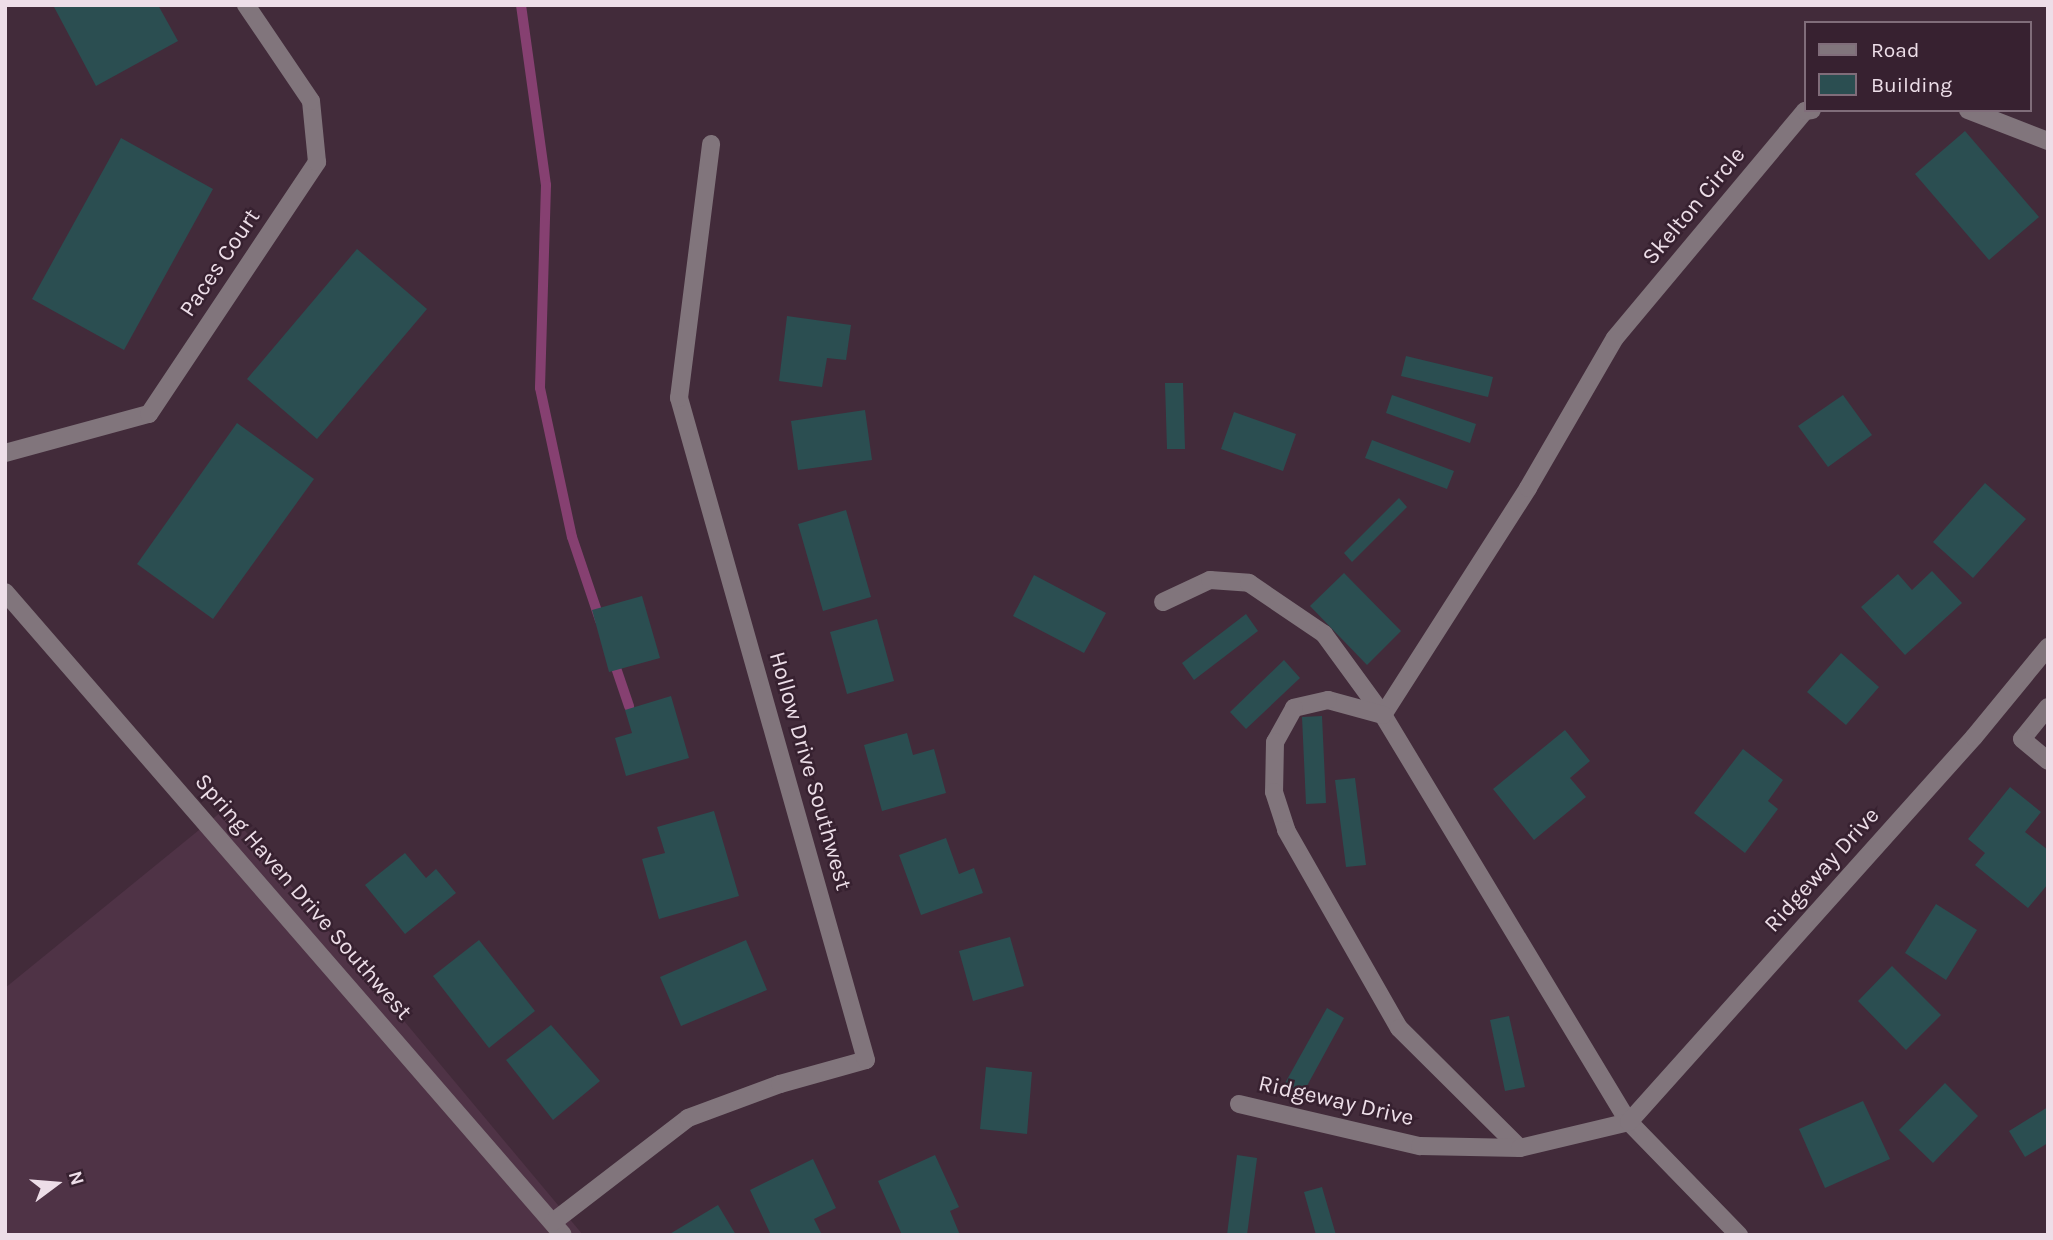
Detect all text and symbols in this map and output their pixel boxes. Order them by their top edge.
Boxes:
legend [1804,21,2032,112]
text: Road [1871,38,1919,62]
text: Building [1871,73,1952,97]
street label: Skelton Circle [1637,142,1751,270]
street label: Paces Court [174,204,266,322]
street label: Hollow Drive Southwest [763,649,857,893]
street label: Spring Haven Drive Southwest [189,768,417,1026]
street label: Ridgeway Drive [1759,802,1885,938]
street label: Ridgeway Drive [1256,1070,1416,1132]
north arrow [21,1149,91,1219]
text: N [64,1169,89,1188]

